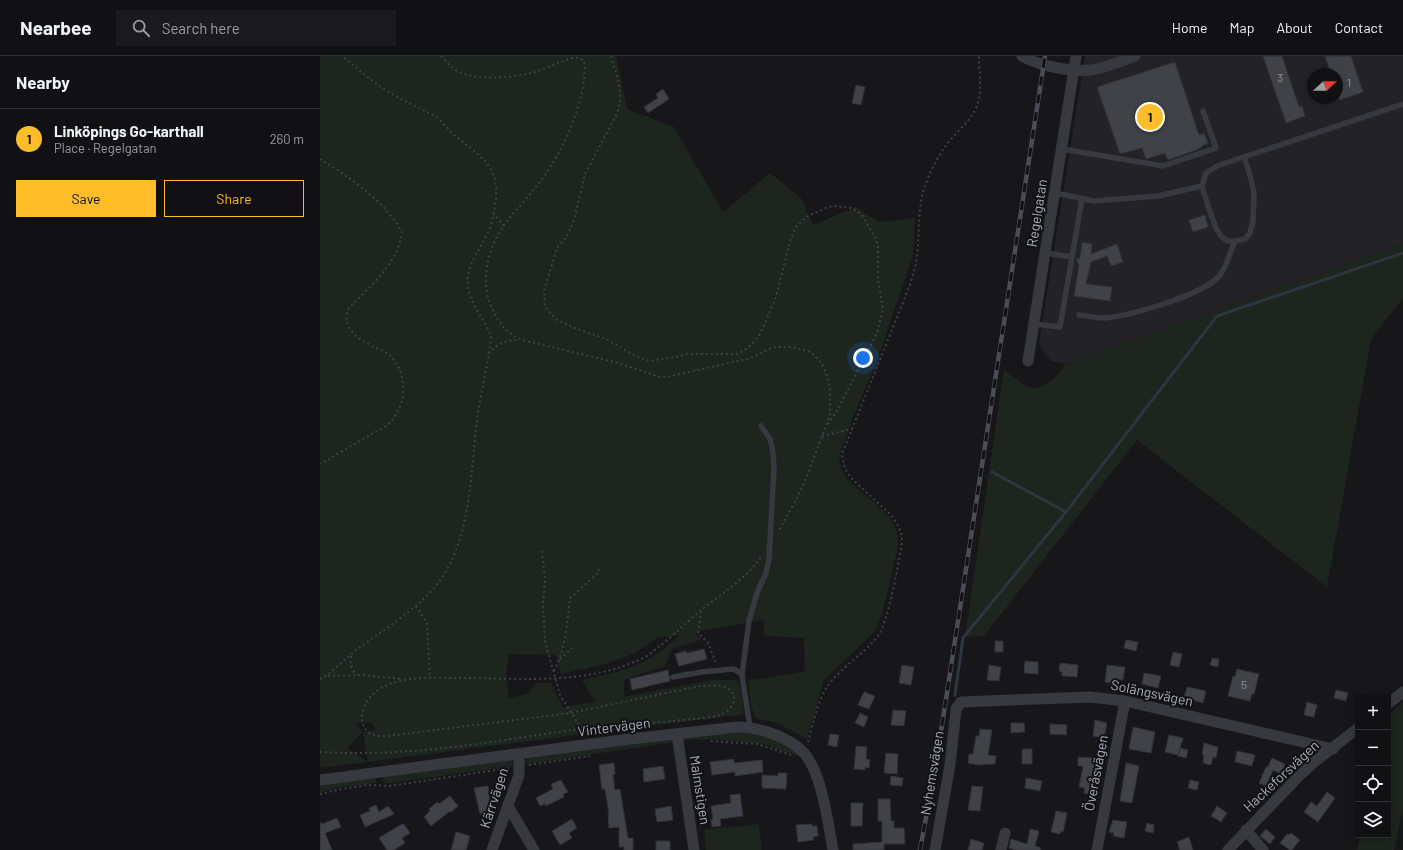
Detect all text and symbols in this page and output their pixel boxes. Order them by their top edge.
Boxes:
search box [116,10,396,46]
text: Nearbee [20,16,92,39]
icon: search [130,17,152,39]
text: Search here [162,19,240,37]
text: Home [1172,19,1208,36]
text: Map [1230,19,1254,36]
text: About [1276,19,1313,36]
text: Contact [1335,19,1383,36]
north arrow [1307,68,1343,104]
house number: 3 [1277,70,1283,84]
text: Nearby [16,72,70,92]
house number: 1 [1347,75,1351,89]
pin: 1 [1137,102,1163,132]
text: Linköpings Go-karthall [54,122,204,140]
text: 1 [27,131,31,147]
text: 260 m [270,131,304,147]
text: Place · Regelgatan [54,140,157,156]
street label: Regelgatan [1023,178,1050,248]
button: Save [16,180,156,217]
button: Share [164,180,304,217]
your location [853,348,873,368]
street label: Solängsvägen [1109,676,1195,710]
house number: 5 [1241,677,1247,691]
map controls [1355,694,1391,838]
button: + [1355,694,1391,730]
street label: Vintervägen [577,714,651,739]
street label: Nyhemsvägen [916,730,947,816]
button: − [1355,730,1391,766]
street label: Överåsvägen [1080,733,1111,812]
street label: Hackeforsvägen [1239,736,1322,815]
street label: Malmstigen [687,754,714,826]
street label: Kärrvägen [476,766,511,830]
button: locate [1355,766,1391,802]
button: layers [1355,802,1391,838]

